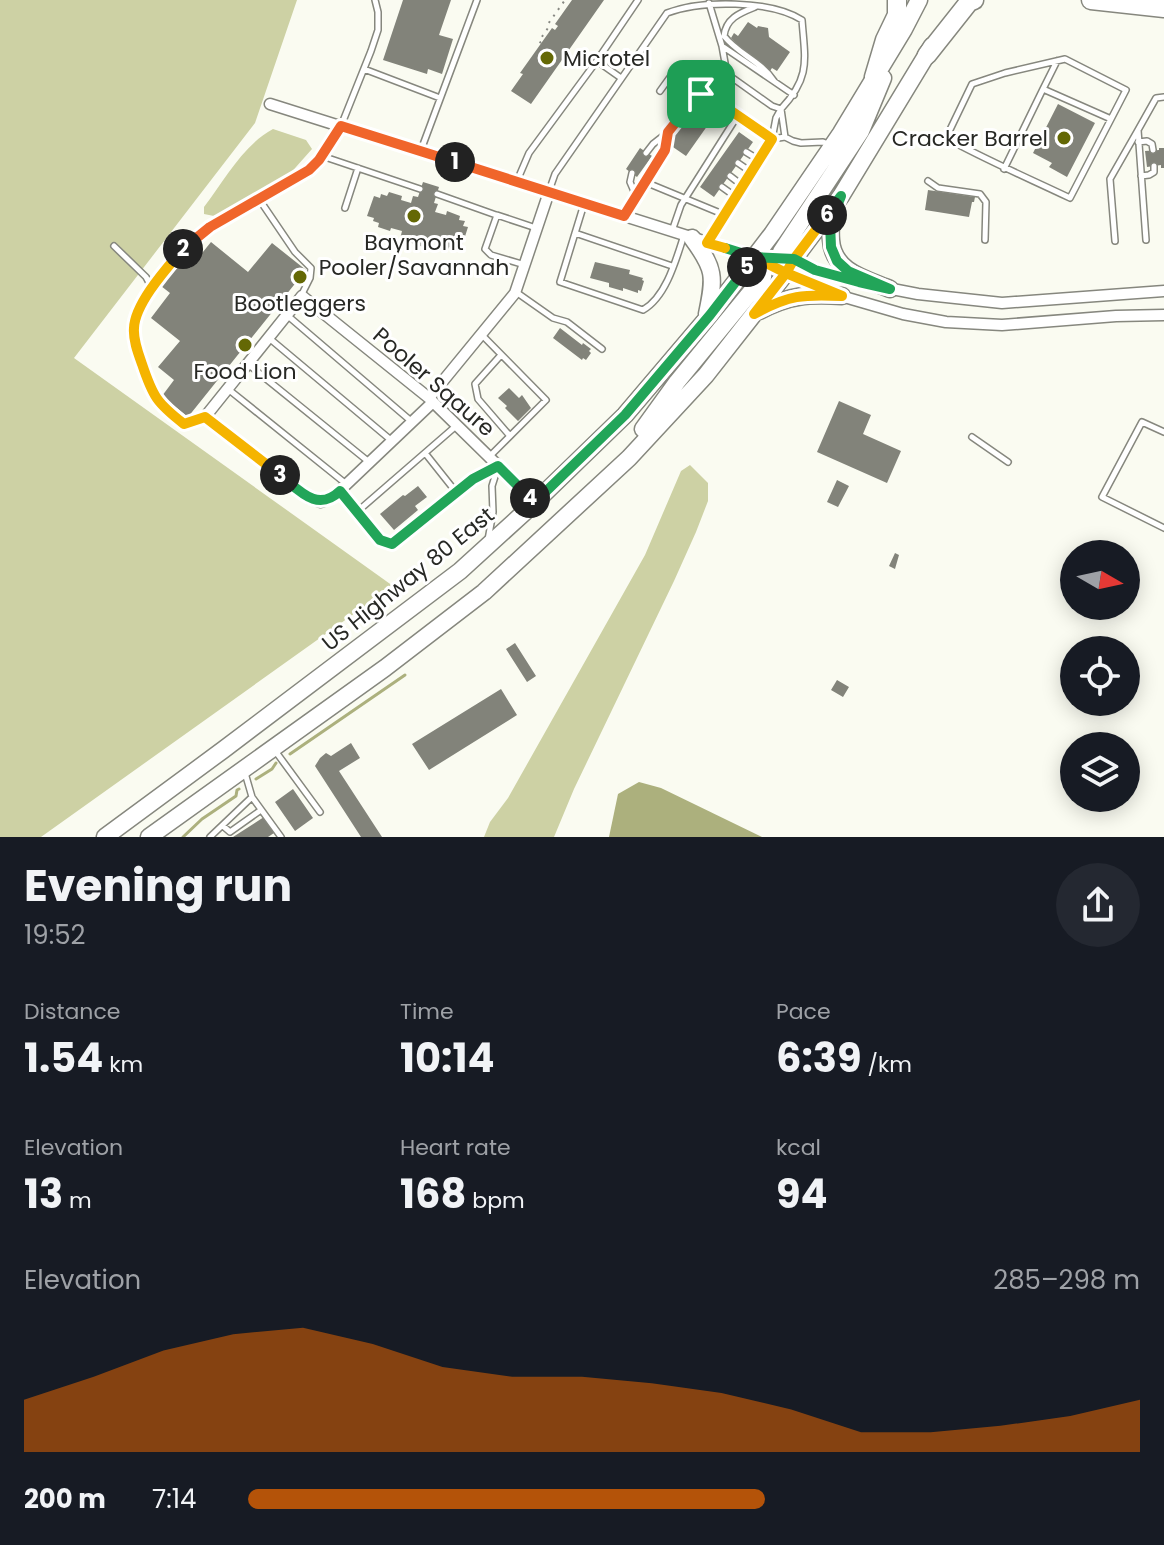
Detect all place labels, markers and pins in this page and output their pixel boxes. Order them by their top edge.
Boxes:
place label: Microtel [563,43,650,74]
marker: Microtel [538,49,556,67]
pin [667,60,735,128]
place label: Cracker Barrel [892,123,1048,154]
marker: Cracker Barrel [1055,129,1073,147]
pin: 1 [435,142,475,182]
pin: 6 [807,195,847,235]
marker: Baymont Pooler/Savannah [405,207,423,225]
place label: Baymont Pooler/Savannah [319,227,509,283]
pin: 2 [163,229,203,269]
pin: 5 [727,247,767,287]
marker: Bootleggers [291,268,309,286]
place label: Bootleggers [234,288,366,319]
marker: Food Lion [236,336,254,354]
place label: Food Lion [193,356,297,387]
pin: 3 [260,455,300,495]
pin: 4 [510,478,550,518]

